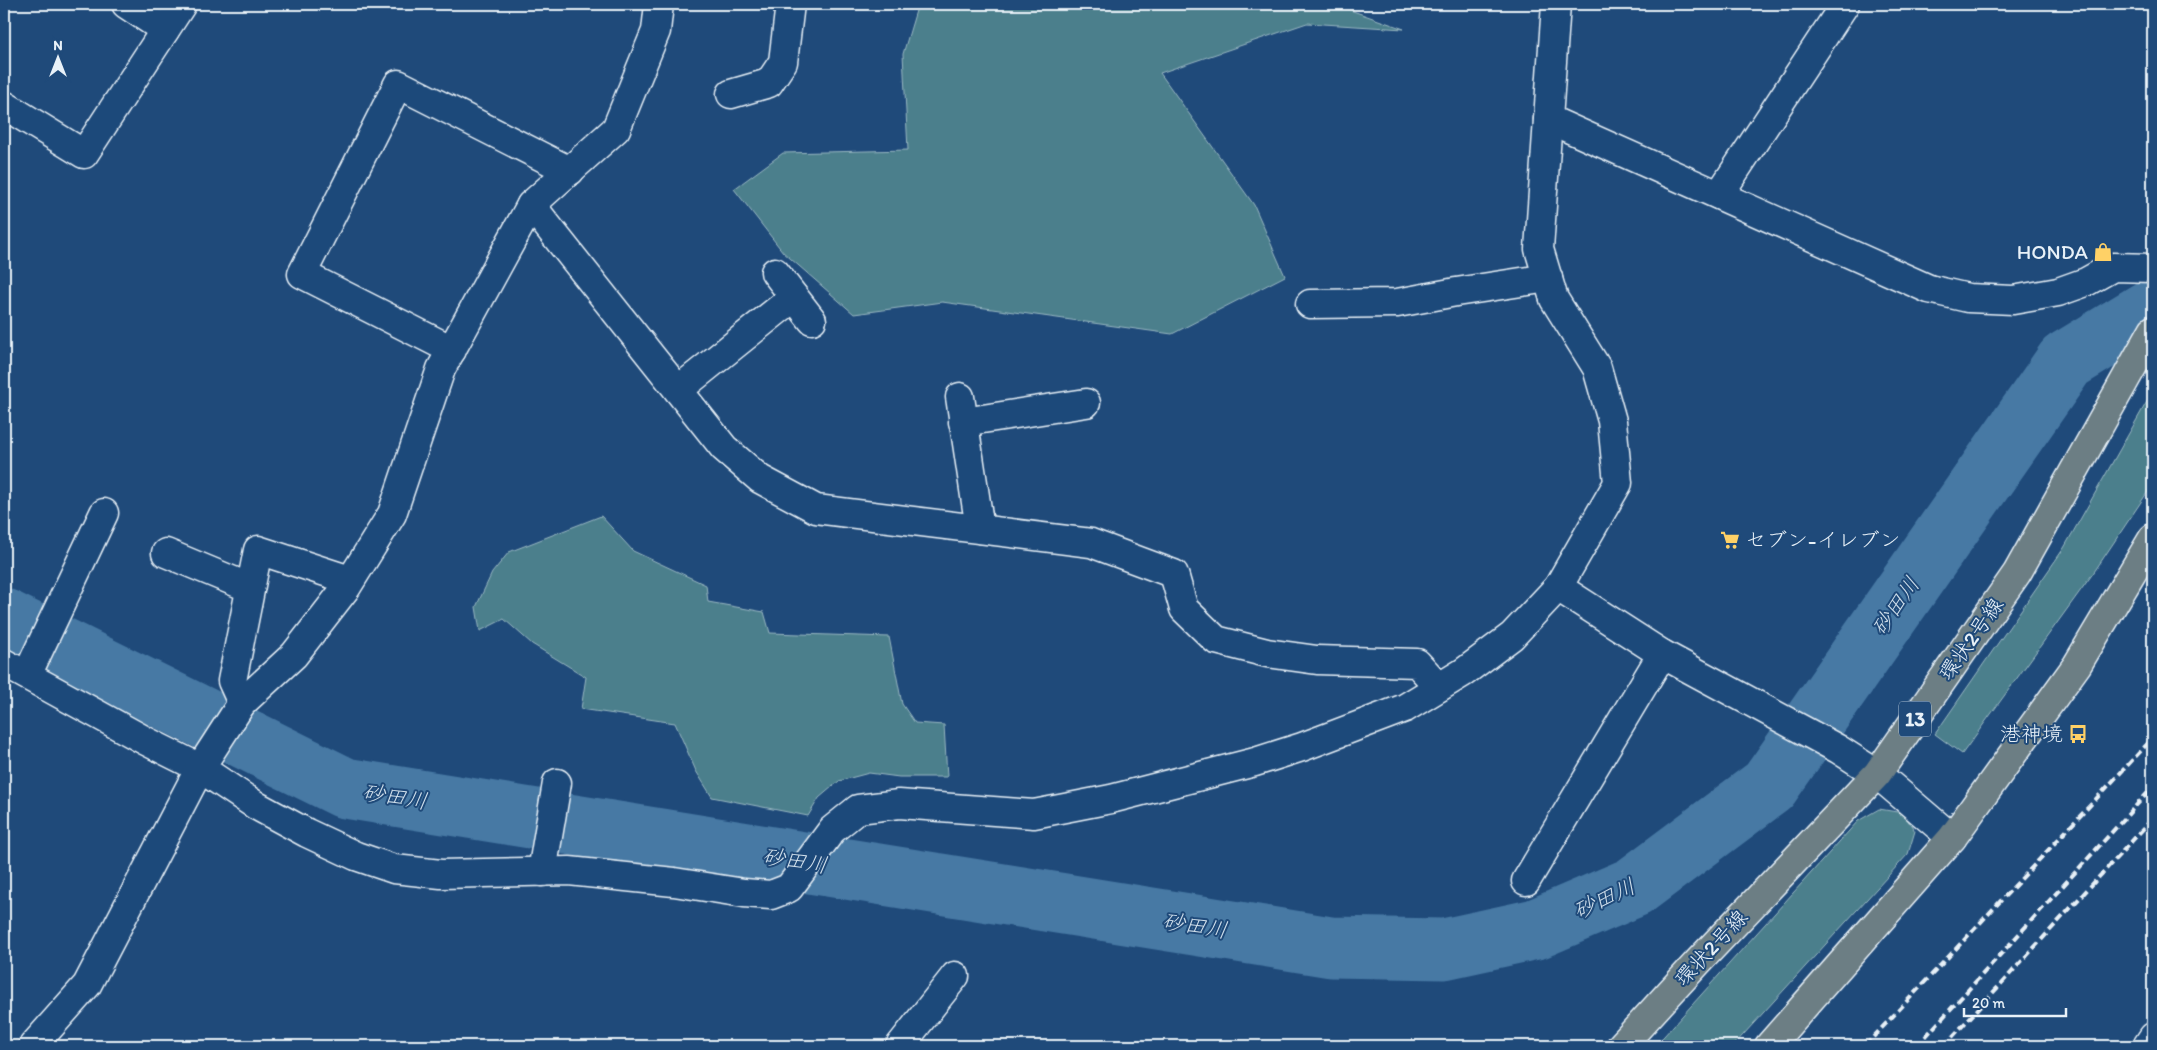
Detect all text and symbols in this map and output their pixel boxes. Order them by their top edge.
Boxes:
north arrow [32,32,82,82]
text: N [53,37,63,54]
place label: HONDA [2017,239,2089,264]
shop icon: HONDA [2092,241,2114,263]
place label: セブン-イレブン [1745,527,1900,552]
supermarket icon: セブン-イレブン [1719,529,1741,551]
water label: 砂田川 [1865,572,1925,641]
street label: 環状2号線 [1933,593,2008,685]
road number: 13 [1899,702,1931,736]
place label: 港神境 [2000,721,2063,746]
bus stop icon: 港神境 [2067,723,2089,745]
water label: 砂田川 [360,778,430,815]
water label: 砂田川 [760,842,830,879]
water label: 砂田川 [1569,872,1640,925]
street label: 環状2号線 [1669,904,1752,991]
water label: 砂田川 [1160,907,1230,944]
scale bar [1964,985,2067,1017]
text: 20 m [1972,994,2006,1012]

